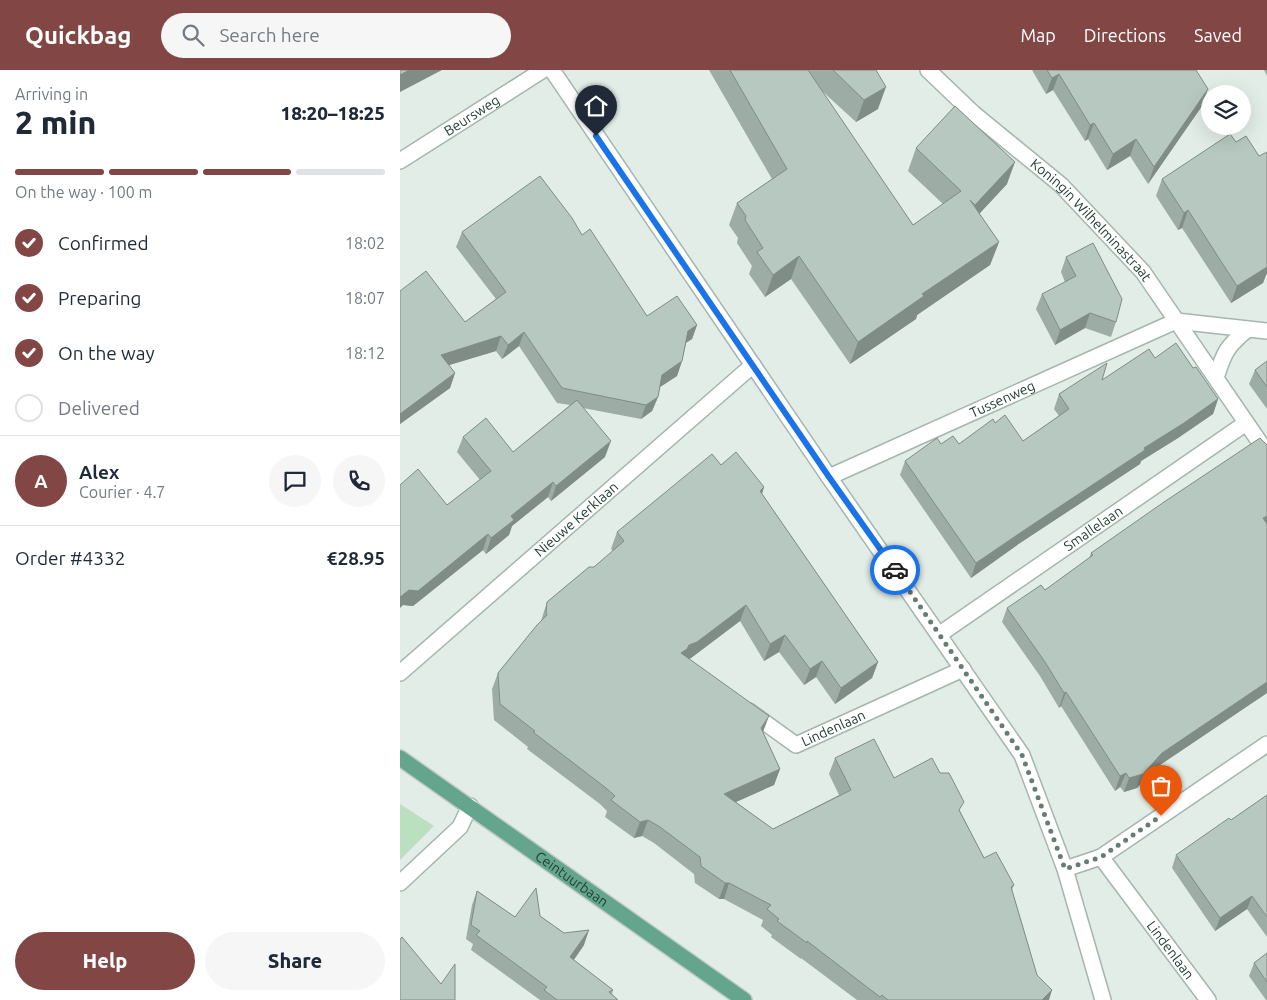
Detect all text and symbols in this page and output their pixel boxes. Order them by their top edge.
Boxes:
search box [161,13,511,58]
icon: search [179,21,207,49]
text: Quickbag [25,22,131,49]
text: Search here [219,24,320,46]
text: Map [1020,25,1056,45]
text: Directions [1084,25,1166,45]
text: Saved [1194,25,1242,45]
text: Arriving in [15,85,88,103]
pin [575,85,617,136]
map controls [1201,85,1251,135]
button: layers [1201,85,1251,135]
street label: Beursweg [441,92,502,139]
icon: home [582,92,610,120]
text: 18:20–18:25 [280,102,385,124]
text: 2 min [15,104,96,140]
street label: Koningin Wilhelminastraat [1027,155,1155,285]
text: On the way · 100 m [15,183,152,201]
icon: check [15,229,43,257]
text: Confirmed [58,232,149,254]
text: 18:02 [345,234,385,252]
icon: check [15,284,43,312]
text: Preparing [58,287,142,309]
text: 18:07 [345,289,385,307]
icon: check [15,339,43,367]
text: On the way [58,342,155,364]
text: 18:12 [345,344,385,362]
street label: Tussenweg [967,377,1037,421]
text: Delivered [58,397,140,419]
button: chat [269,455,321,507]
button: phone [333,455,385,507]
text: Alex [79,461,119,483]
text: A [34,470,48,492]
street label: Nieuwe Kerklaan [531,478,621,560]
text: Courier · 4.7 [79,483,165,501]
street label: Smallelaan [1061,503,1126,554]
courier [870,545,920,595]
text: Order #4332 [15,547,125,569]
text: €28.95 [327,547,385,569]
icon: car [881,556,909,584]
street label: Lindenlaan [799,707,868,750]
pin [1140,765,1182,816]
icon: bag [1147,772,1175,800]
street label: Ceintuurbaan [532,848,611,910]
street label: Lindenlaan [1144,918,1197,982]
button: Help [15,932,195,990]
button: Share [205,932,385,990]

